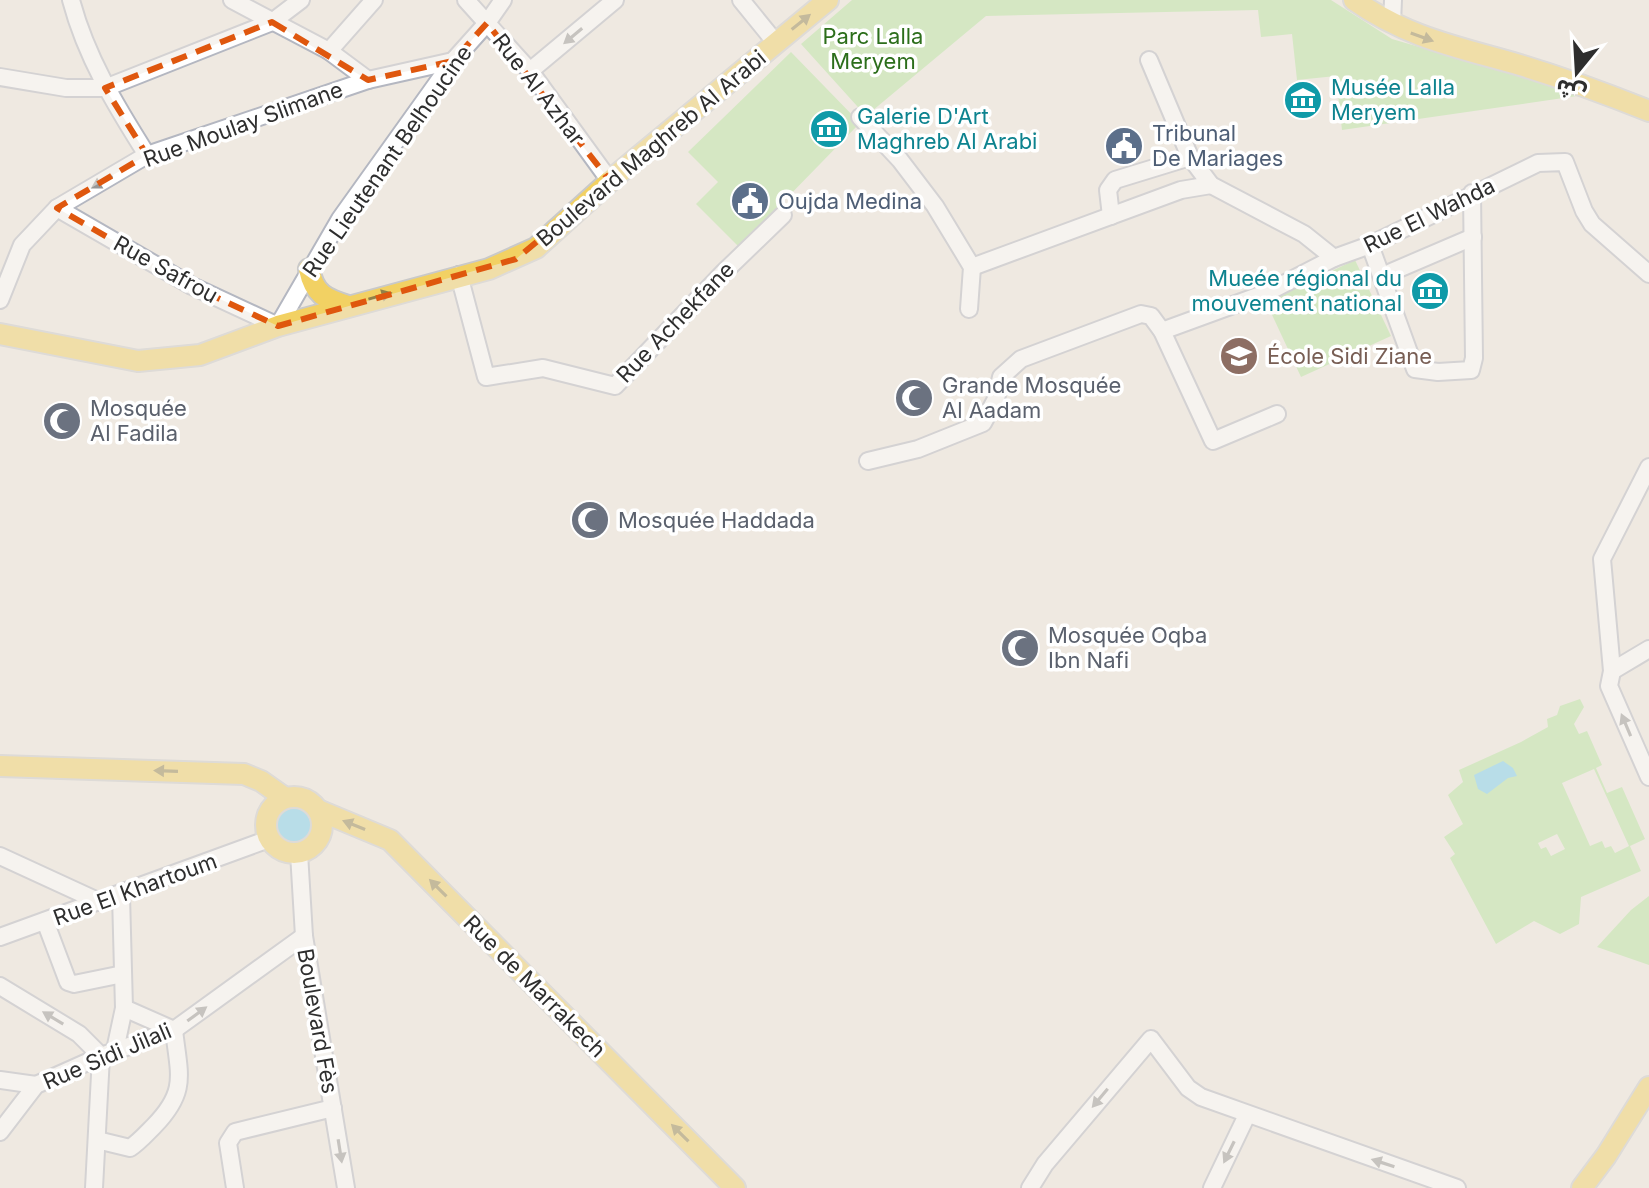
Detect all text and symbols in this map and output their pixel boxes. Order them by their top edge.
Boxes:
one-way arrow [791,14,811,31]
park label: Parc Lalla Meryem [823,23,923,74]
one-way arrow [563,27,583,44]
street label: Rue Al Azhar [488,28,590,150]
one-way arrow [1410,31,1434,43]
north arrow [1537,32,1617,112]
street label: Rue Lieutenant Belhoucine [297,40,477,282]
street label: Boulevard Maghreb Al Arabi [531,45,771,251]
place label: Musée Lalla Meryem [1331,74,1455,125]
text: ش [1552,74,1589,108]
street label: Rue Moulay Slimane [140,76,346,172]
museum icon: Musée Lalla Meryem [1282,79,1324,121]
place label: Galerie D'Art Maghreb Al Arabi [857,103,1037,154]
museum icon: Galerie D'Art Maghreb Al Arabi [808,108,850,150]
place label: Tribunal De Mariages [1152,120,1283,171]
public building icon: Tribunal De Mariages [1103,125,1145,167]
street label: Rue El Wahda [1359,172,1499,258]
one-way arrow [91,174,113,188]
public building icon: Oujda Medina [729,180,771,222]
place label: Oujda Medina [778,188,922,214]
street label: Rue Safrou [109,230,223,308]
street label: Rue Achekfane [611,256,739,388]
place label: Mueée régional du mouvement national [1192,265,1402,316]
museum icon: Mueée régional du mouvement national [1409,270,1451,312]
one-way arrow [367,290,392,302]
school or university icon: École Sidi Ziane [1218,335,1260,377]
place label: École Sidi Ziane [1267,343,1432,369]
place label: Grande Mosquée Al Aadam [942,372,1121,423]
mosque icon: Grande Mosquée Al Aadam [893,377,935,419]
place label: Mosquée Al Fadila [90,395,187,446]
mosque icon: Mosquée Al Fadila [41,400,83,442]
mosque icon: Mosquée Haddada [569,499,611,541]
place label: Mosquée Haddada [618,507,815,533]
place label: Mosquée Oqba Ibn Nafi [1048,622,1207,673]
mosque icon: Mosquée Oqba Ibn Nafi [999,627,1041,669]
one-way arrow [1619,713,1632,737]
one-way arrow [153,765,178,778]
one-way arrow [342,818,366,831]
street label: Rue El Khartoum [50,847,220,931]
one-way arrow [429,879,448,898]
street label: Rue de Marrakech [459,910,611,1062]
street label: Boulevard Fès [292,946,344,1096]
one-way arrow [187,1006,207,1022]
one-way arrow [42,1011,64,1025]
street label: Rue Sidi Jilali [39,1017,175,1095]
one-way arrow [1092,1088,1109,1108]
one-way arrow [671,1124,690,1143]
one-way arrow [335,1138,347,1163]
one-way arrow [1223,1140,1236,1163]
one-way arrow [1371,1156,1395,1168]

